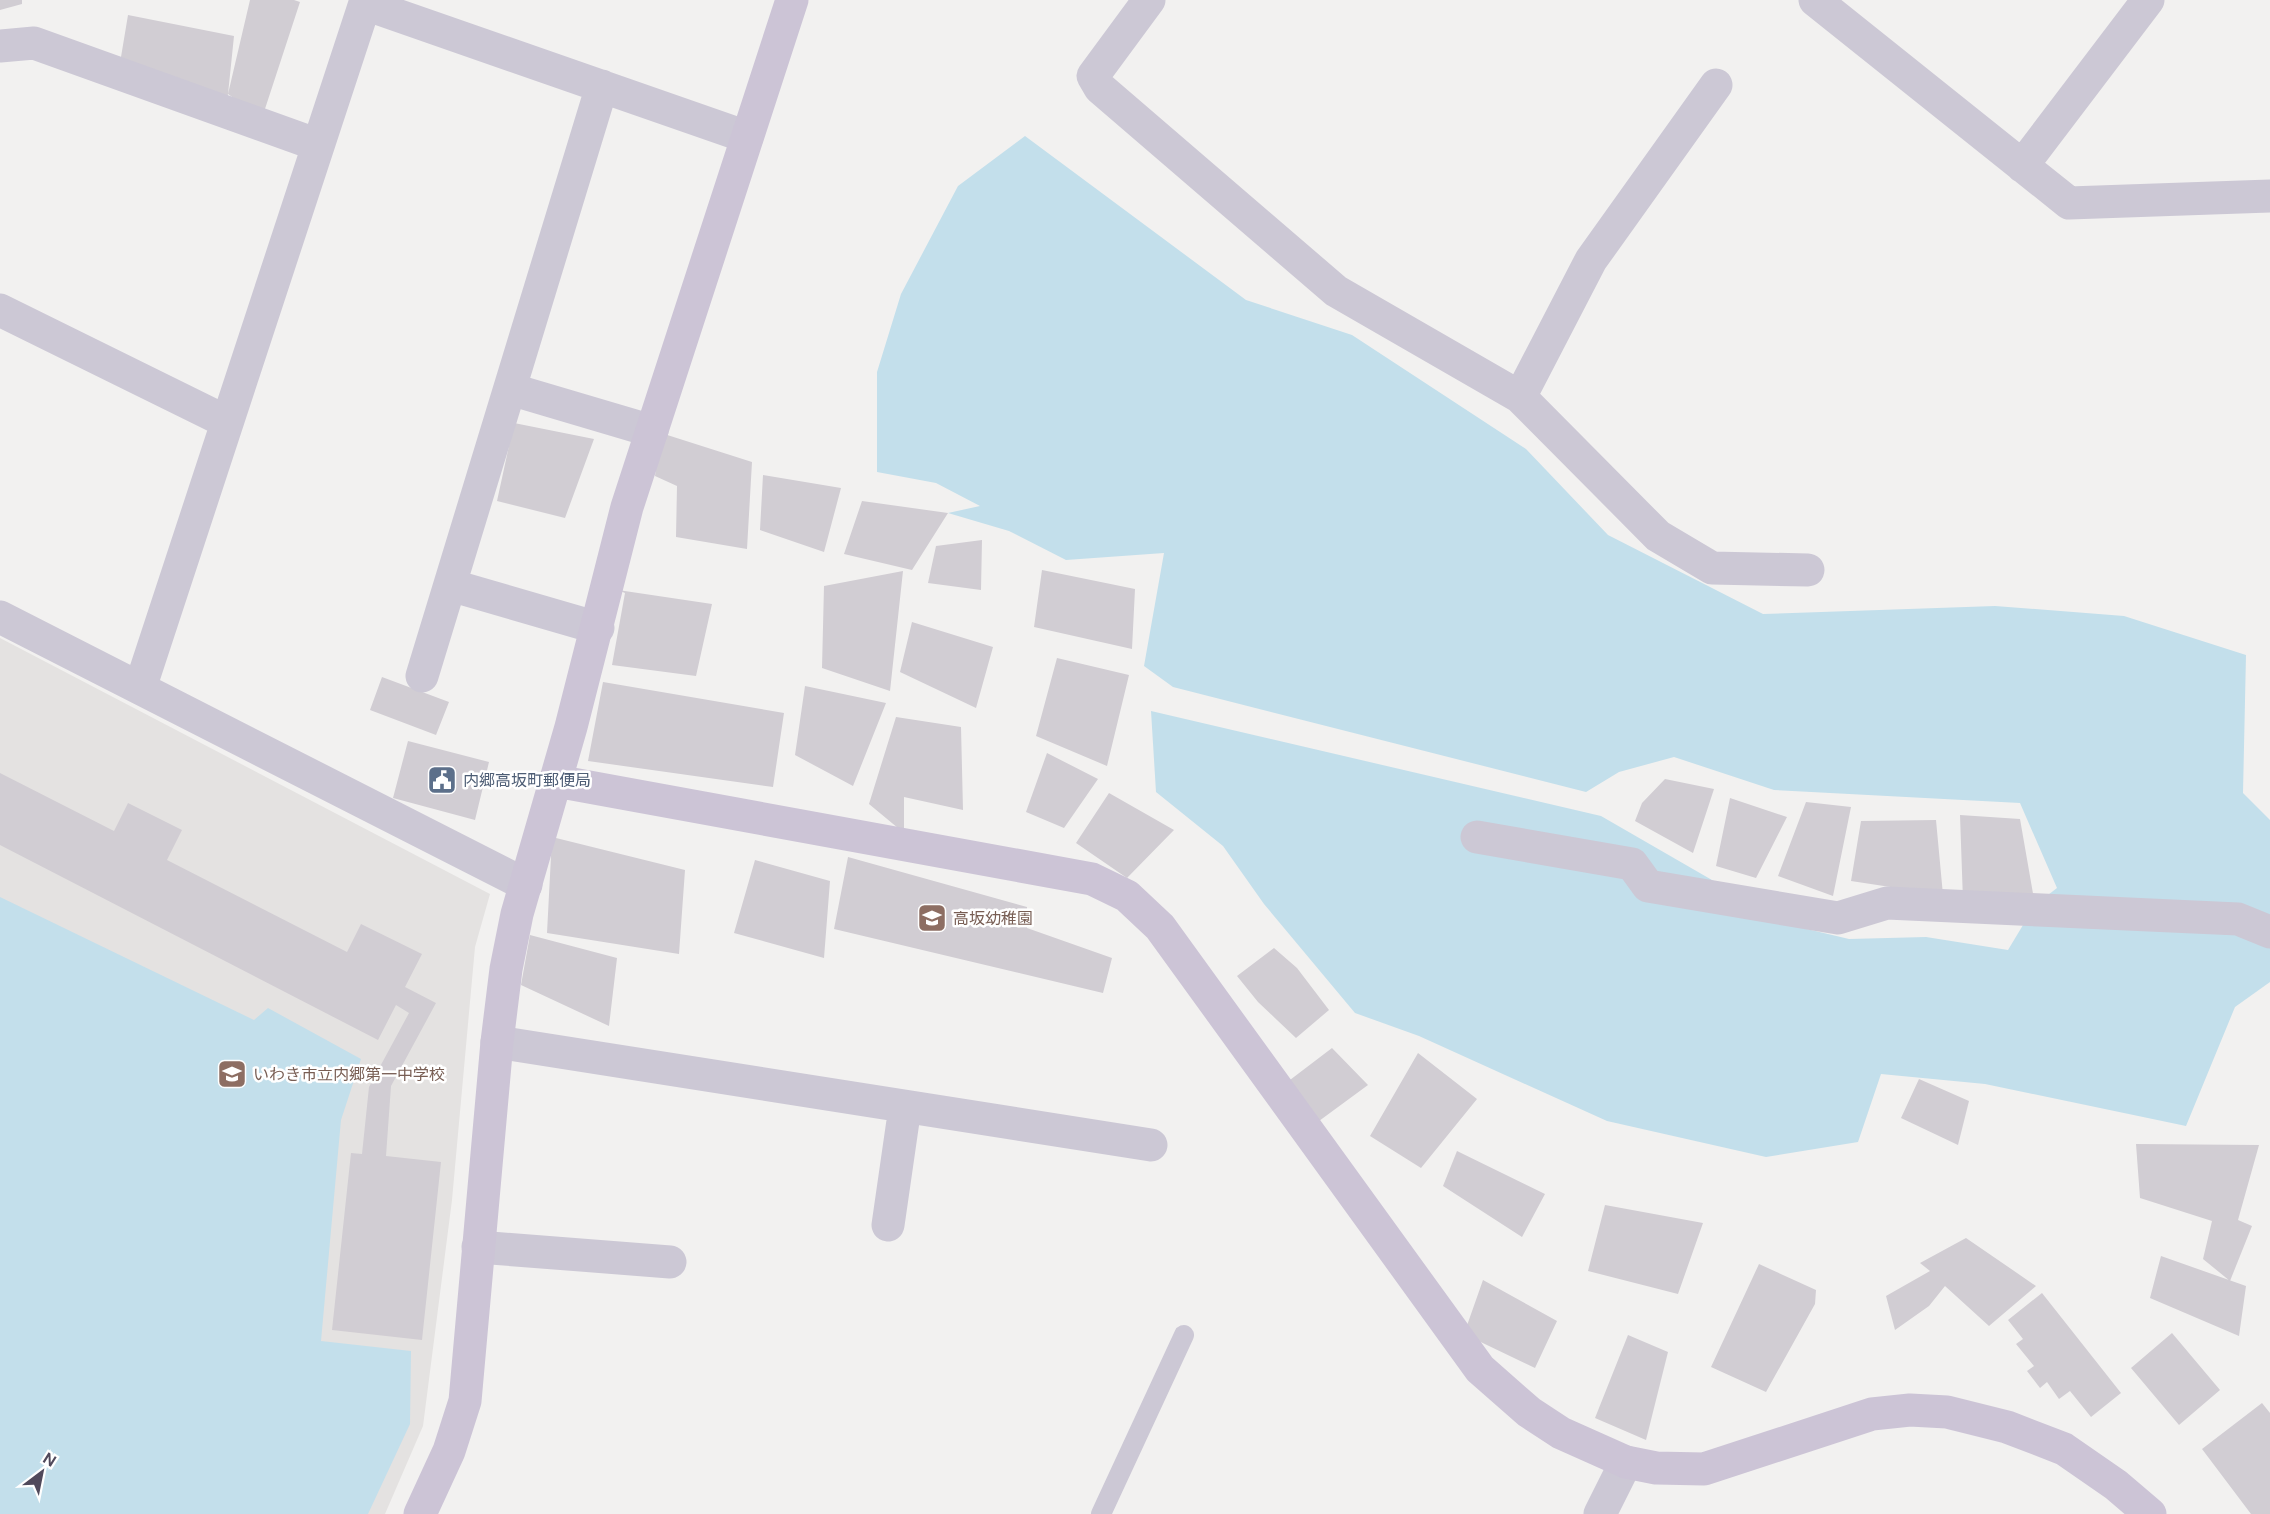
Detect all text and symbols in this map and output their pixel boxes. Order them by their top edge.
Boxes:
public building icon: 内郷高坂町郵便局 [426,764,458,796]
place label: 内郷高坂町郵便局 [463,770,591,791]
school or university icon: 高坂幼稚園 [916,902,948,934]
place label: 高坂幼稚園 [953,908,1033,929]
school or university icon: いわき市立内郷第一中学校 [216,1058,248,1090]
place label: いわき市立内郷第一中学校 [253,1064,445,1085]
north arrow [12,1442,72,1502]
text: N [39,1448,60,1472]

